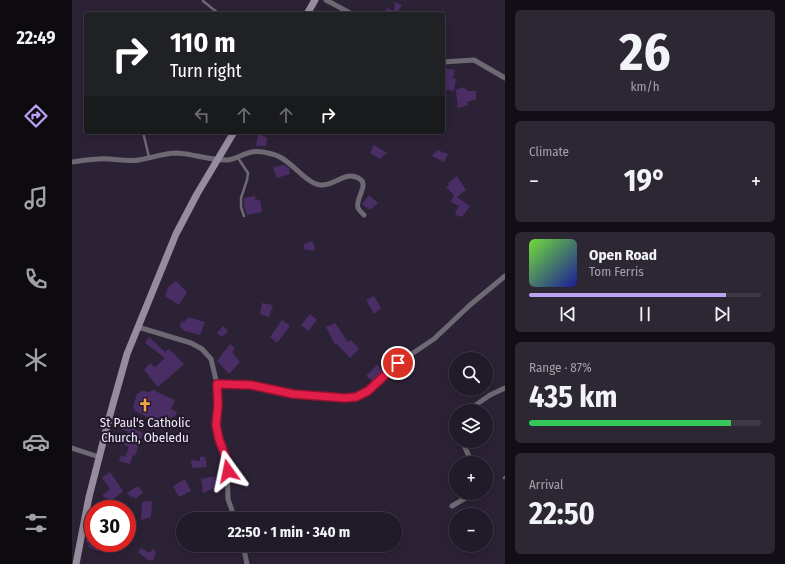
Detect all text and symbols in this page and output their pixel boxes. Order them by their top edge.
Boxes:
text: 26 [619,21,671,84]
text: 110 m [170,26,236,59]
text: 22:49 [17,27,55,49]
icon: right [104,28,156,80]
text: Turn right [170,60,242,82]
text: km/h [631,79,660,94]
icon: directions [22,102,50,130]
icon: left [191,104,213,126]
icon: ahead [233,104,255,126]
icon: ahead [275,104,297,126]
icon: right [317,104,339,126]
text: Climate [529,144,569,159]
text: 19° [624,163,666,199]
text: − [529,168,539,195]
text: + [751,168,761,195]
icon: music [22,184,50,212]
text: Open Road [589,246,657,264]
text: Tom Ferris [589,264,644,279]
icon: phone [22,265,50,293]
icon: previous [557,303,579,325]
icon: pause [634,303,656,325]
icon: next [711,303,733,325]
icon: climate [22,346,50,374]
pin [381,346,415,380]
icon: arrive [387,352,409,374]
map controls [449,352,493,552]
button: search [449,352,493,396]
text: Range · 87% [529,360,592,375]
text: 435 km [529,379,617,415]
church icon: St Paul's Catholic Church, Obeledu [137,397,153,413]
button: layers [449,404,493,448]
place label: St Paul's Catholic Church, Obeledu [100,415,191,445]
icon: car [22,428,50,456]
position arrow [207,450,249,492]
button: + [449,456,493,500]
text: Arrival [529,477,563,492]
text: 22:50 [529,496,595,532]
speed limit sign: 30 [84,500,136,552]
button: − [449,508,493,552]
icon: filters [22,509,50,537]
text: 22:50 · 1 min · 340 m [228,523,350,541]

